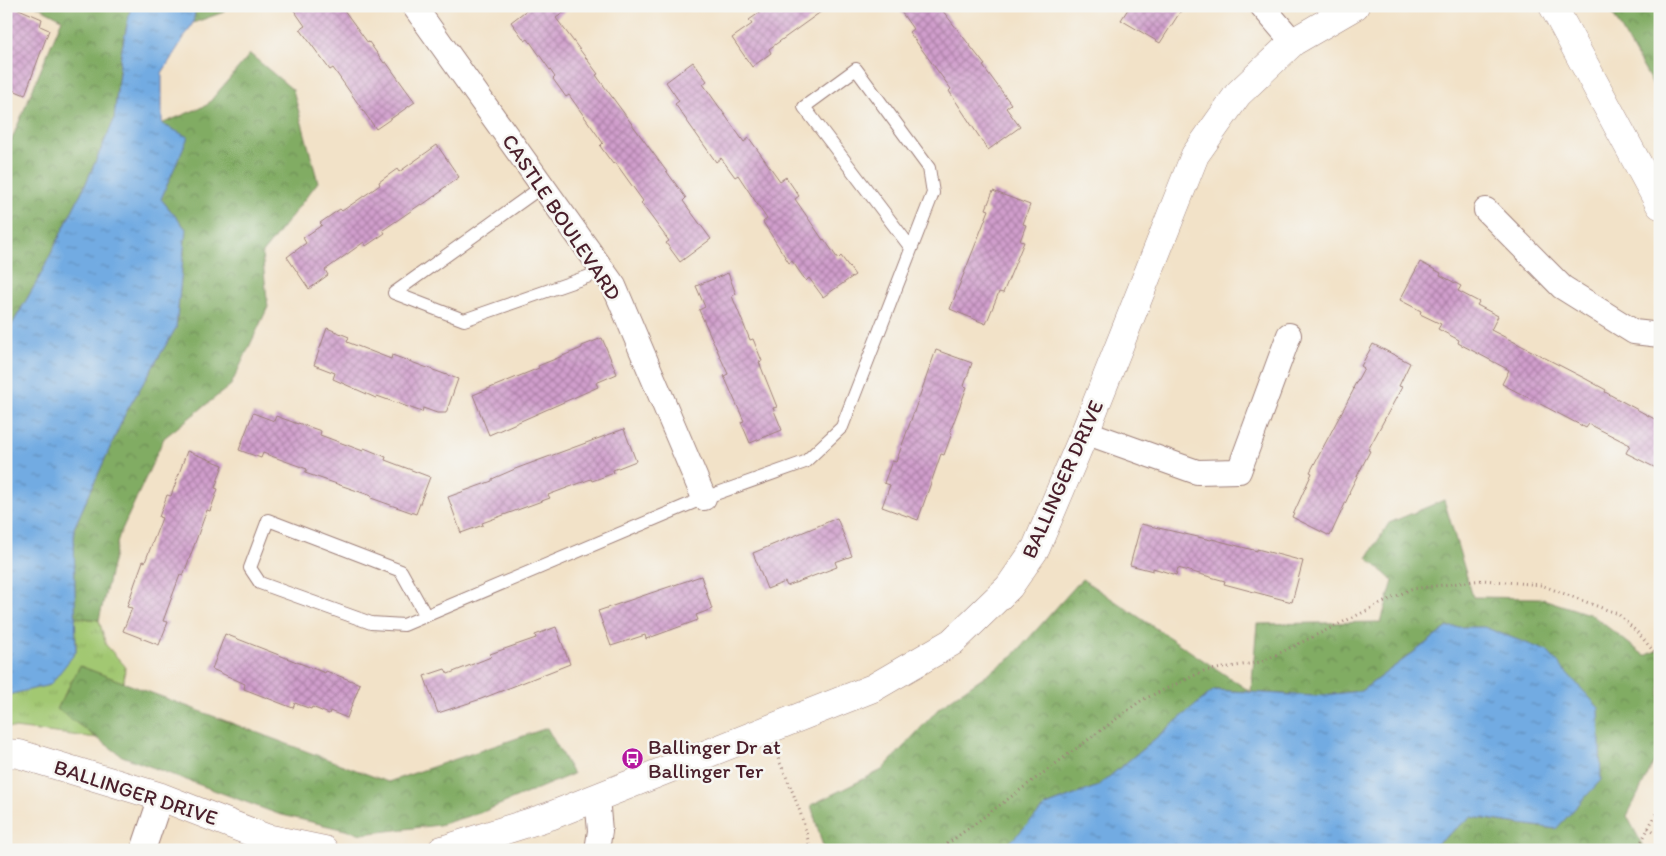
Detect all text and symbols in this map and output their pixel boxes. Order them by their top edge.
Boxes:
street label: CASTLE BOULEVARD [497,129,627,305]
street label: BALLINGER DRIVE [1016,396,1108,562]
place label: Ballinger Dr at Ballinger Ter [648,734,781,783]
bus stop icon: Ballinger Dr at Ballinger Ter [620,746,644,770]
street label: BALLINGER DRIVE [51,754,221,830]

